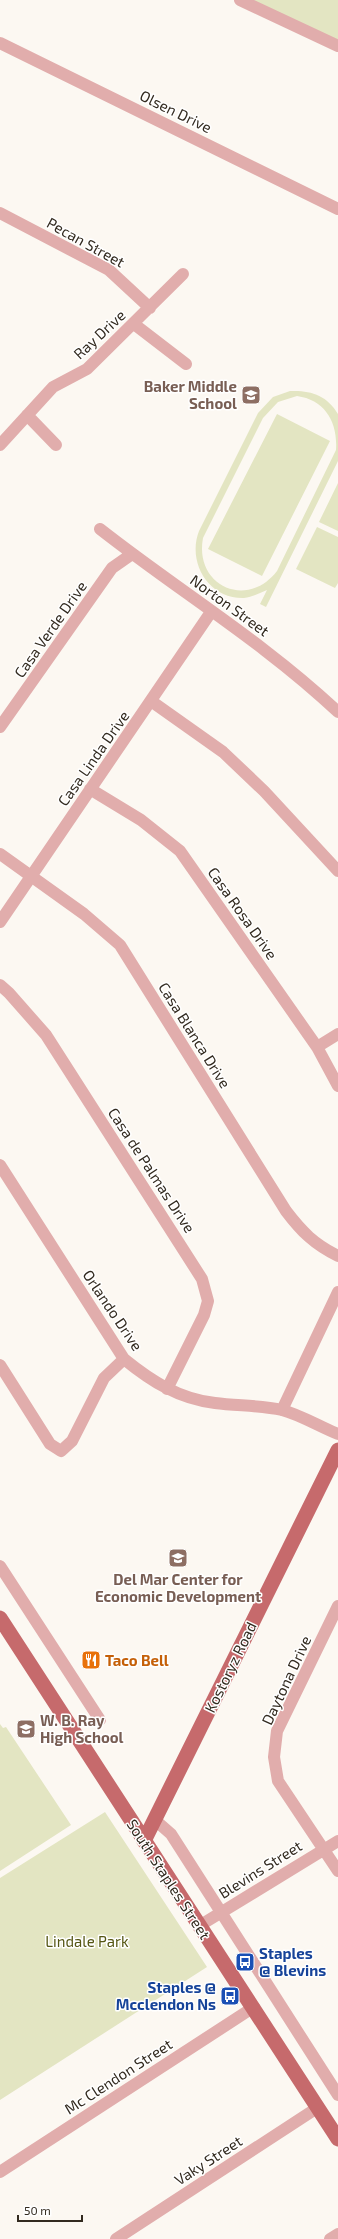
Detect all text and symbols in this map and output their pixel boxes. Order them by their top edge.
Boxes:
street label: Olsen Drive [137,86,215,136]
street label: Pecan Street [44,213,128,271]
street label: Ray Drive [69,306,129,362]
place label: Baker Middle School [144,377,237,412]
school or university icon: Baker Middle School [240,384,262,406]
street label: Norton Street [187,570,273,640]
street label: Casa Verde Drive [10,577,90,681]
street label: Casa Linda Drive [54,707,132,809]
street label: Casa Rosa Drive [205,863,281,963]
street label: Casa Blanca Drive [155,979,235,1091]
street label: Casa de Palmas Drive [105,1104,199,1236]
street label: Orlando Drive [79,1266,147,1354]
school or university icon: Del Mar Center for Economic Development [167,1547,189,1569]
place label: Del Mar Center for Economic Development [95,1570,261,1605]
street label: Kostoryz Road [200,1619,260,1715]
street label: Daytona Drive [257,1633,315,1727]
restaurant icon: Taco Bell [80,1649,102,1671]
place label: Taco Bell [105,1651,169,1669]
place label: W. B. Ray High School [40,1711,124,1746]
school or university icon: W. B. Ray High School [15,1718,37,1740]
street label: South Staples Street [123,1816,215,1943]
street label: Blevins Street [215,1836,305,1902]
park label: Lindale Park [45,1932,129,1950]
place label: Staples @ Blevins [259,1944,326,1979]
bus stop icon: Staples @ Blevins [234,1951,256,1973]
place label: Staples @ Mcclendon Ns [116,1978,216,2013]
bus stop icon: Staples @ Mcclendon Ns [219,1985,241,2007]
street label: Mc Clendon Street [61,2034,175,2117]
street label: Vaky Street [171,2131,246,2189]
scale bar [18,2197,82,2223]
text: 50 m [24,2203,51,2217]

